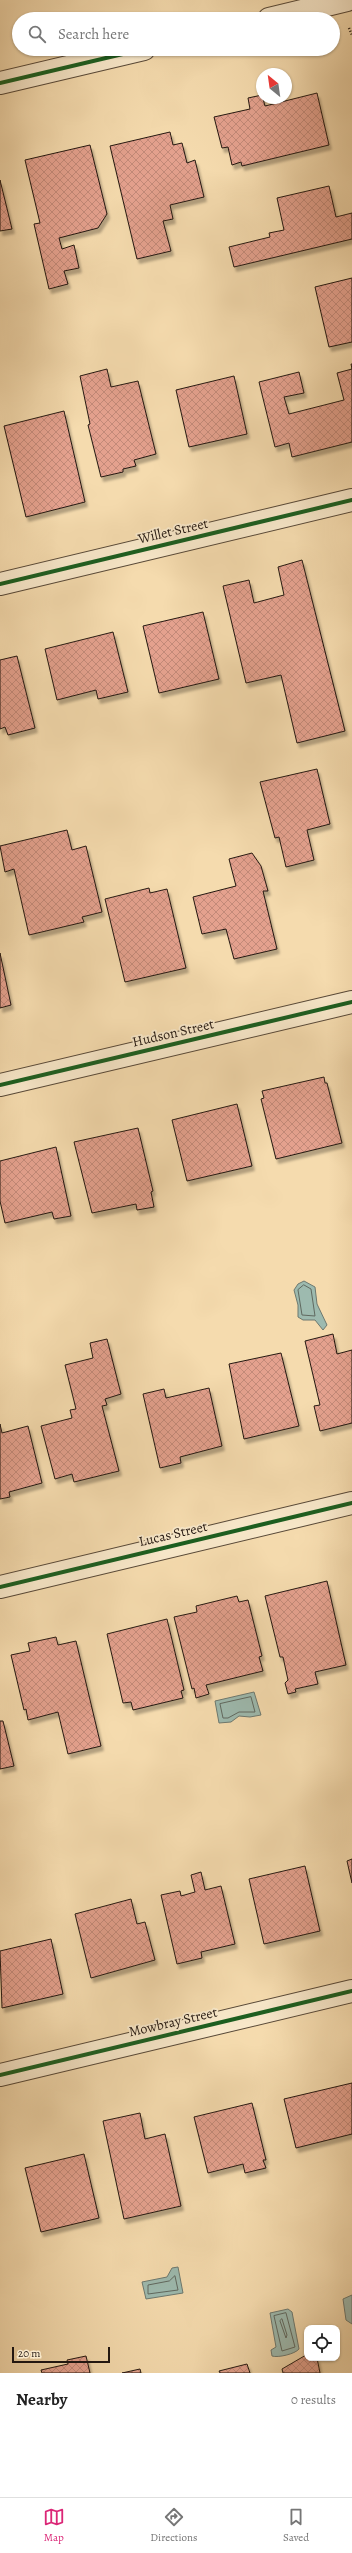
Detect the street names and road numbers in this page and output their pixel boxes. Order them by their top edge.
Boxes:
street label: Willet Street [135,514,210,549]
street label: Hudson Street [130,1014,216,1052]
street label: Lucas Street [137,1517,210,1551]
street label: Mowbray Street [127,2003,219,2041]

